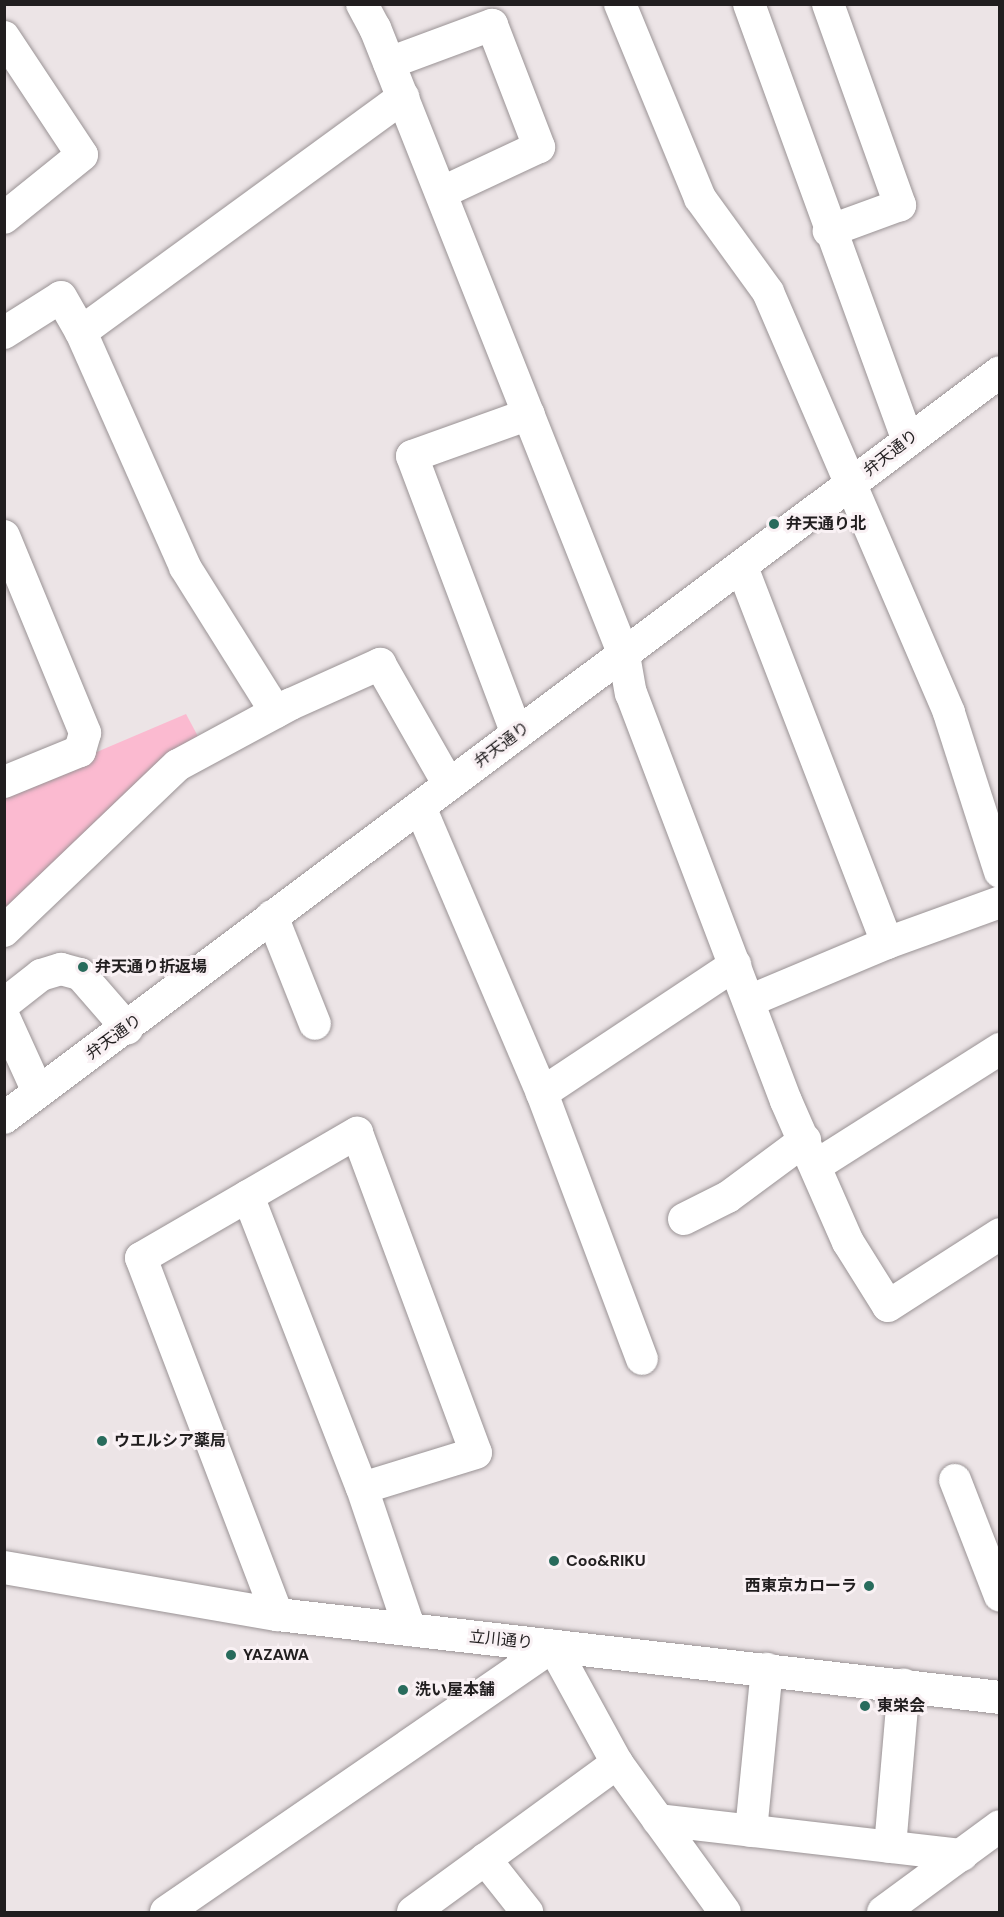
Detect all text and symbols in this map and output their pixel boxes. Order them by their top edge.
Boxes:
street label: 弁天通り [860,426,922,480]
place label: 弁天通り北 [786,514,866,534]
marker: 弁天通り北 [767,517,781,531]
street label: 弁天通り [471,718,533,772]
place label: 弁天通り折返場 [95,957,207,977]
marker: 弁天通り折返場 [76,960,90,974]
street label: 弁天通り [82,1010,146,1064]
place label: ウエルシア薬局 [114,1431,226,1451]
marker: ウエルシア薬局 [95,1434,109,1448]
place label: Coo&RIKU [566,1551,646,1571]
marker: Coo&RIKU [547,1554,561,1568]
place label: 西東京カローラ [745,1576,857,1596]
marker: 西東京カローラ [862,1579,876,1593]
street label: 立川通り [468,1627,534,1653]
place label: YAZAWA [243,1645,309,1665]
marker: YAZAWA [224,1648,238,1662]
place label: 洗い屋本舗 [415,1680,495,1700]
marker: 洗い屋本舗 [396,1683,410,1697]
place label: 東栄会 [877,1696,925,1716]
marker: 東栄会 [858,1699,872,1713]

